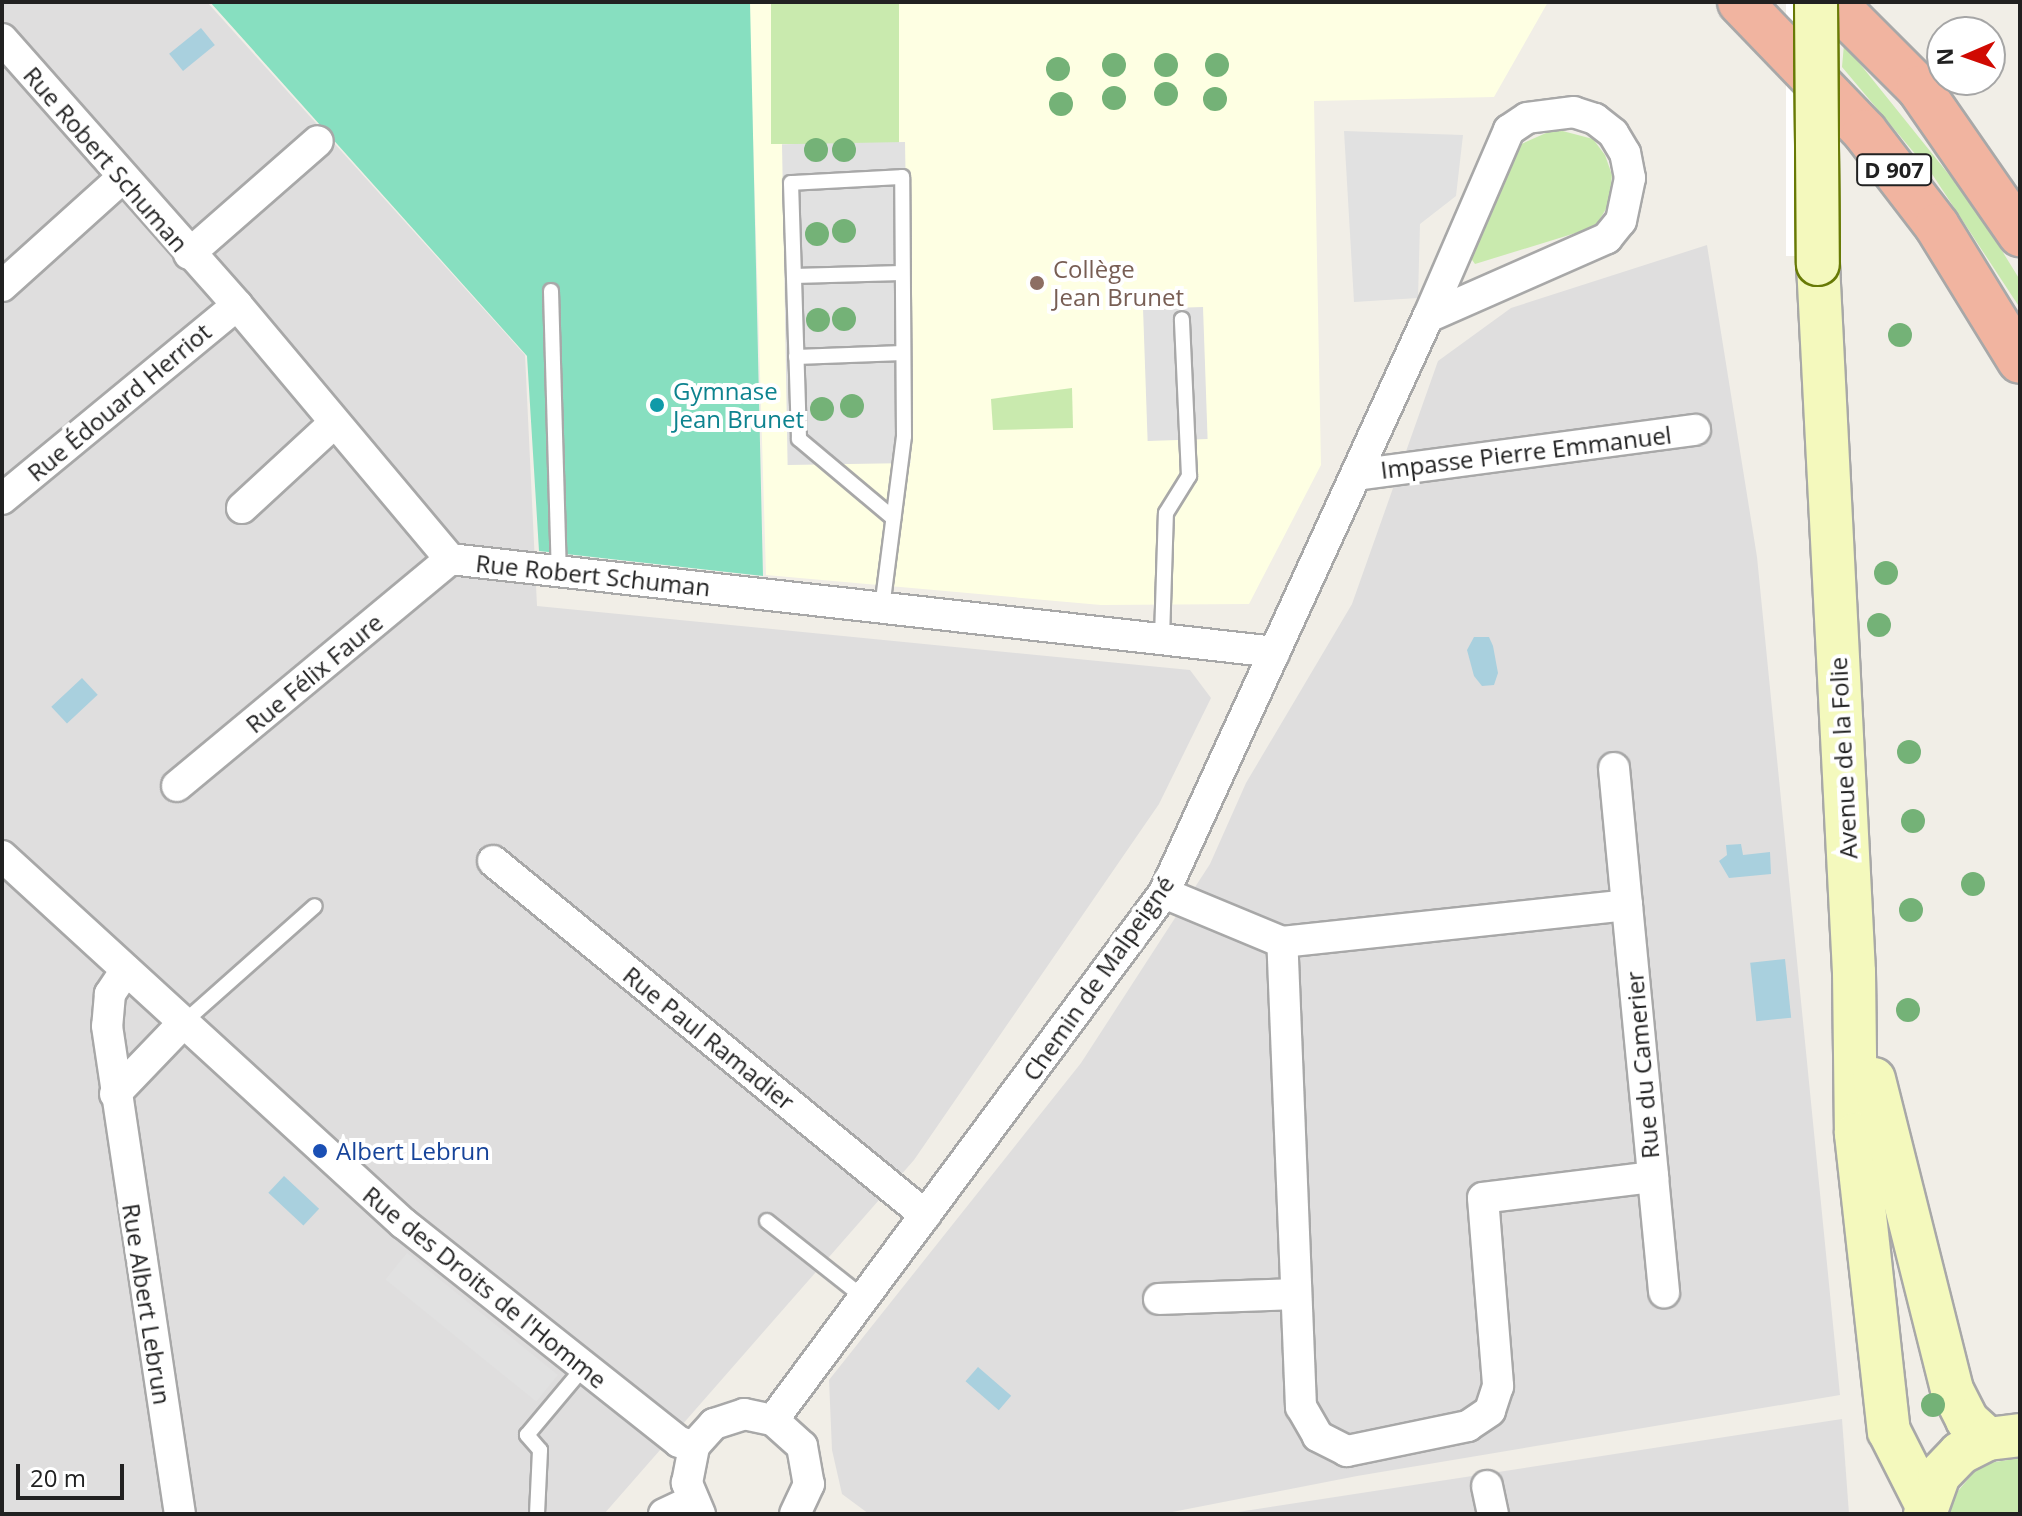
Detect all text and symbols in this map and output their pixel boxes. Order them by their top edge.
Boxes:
north arrow [1926,16,2006,96]
text: N [1929,47,1959,66]
street label: Rue Robert Schuman [18,61,194,257]
road number: D 907 [1856,152,1932,188]
place label: Collège Jean Brunet [1053,255,1184,311]
marker: Collège Jean Brunet [1028,274,1046,292]
street label: Rue Édouard Herriot [22,317,216,487]
place label: Gymnase Jean Brunet [673,377,804,433]
marker: Gymnase Jean Brunet [648,396,666,414]
street label: Impasse Pierre Emmanuel [1379,420,1673,484]
street label: Rue Robert Schuman [474,548,712,602]
street label: Rue Félix Faure [240,607,388,739]
street label: Avenue de la Folie [1823,656,1863,860]
street label: Chemin de Malpeigné [1016,870,1180,1086]
street label: Rue Paul Ramadier [618,960,800,1116]
street label: Rue du Camerier [1619,970,1665,1160]
place label: Albert Lebrun [336,1137,490,1165]
marker: Albert Lebrun [311,1142,329,1160]
street label: Rue des Droits de l'Homme [358,1180,612,1394]
street label: Rue Albert Lebrun [117,1201,177,1407]
scale bar [20,1448,128,1498]
text: 20 m [30,1461,86,1494]

